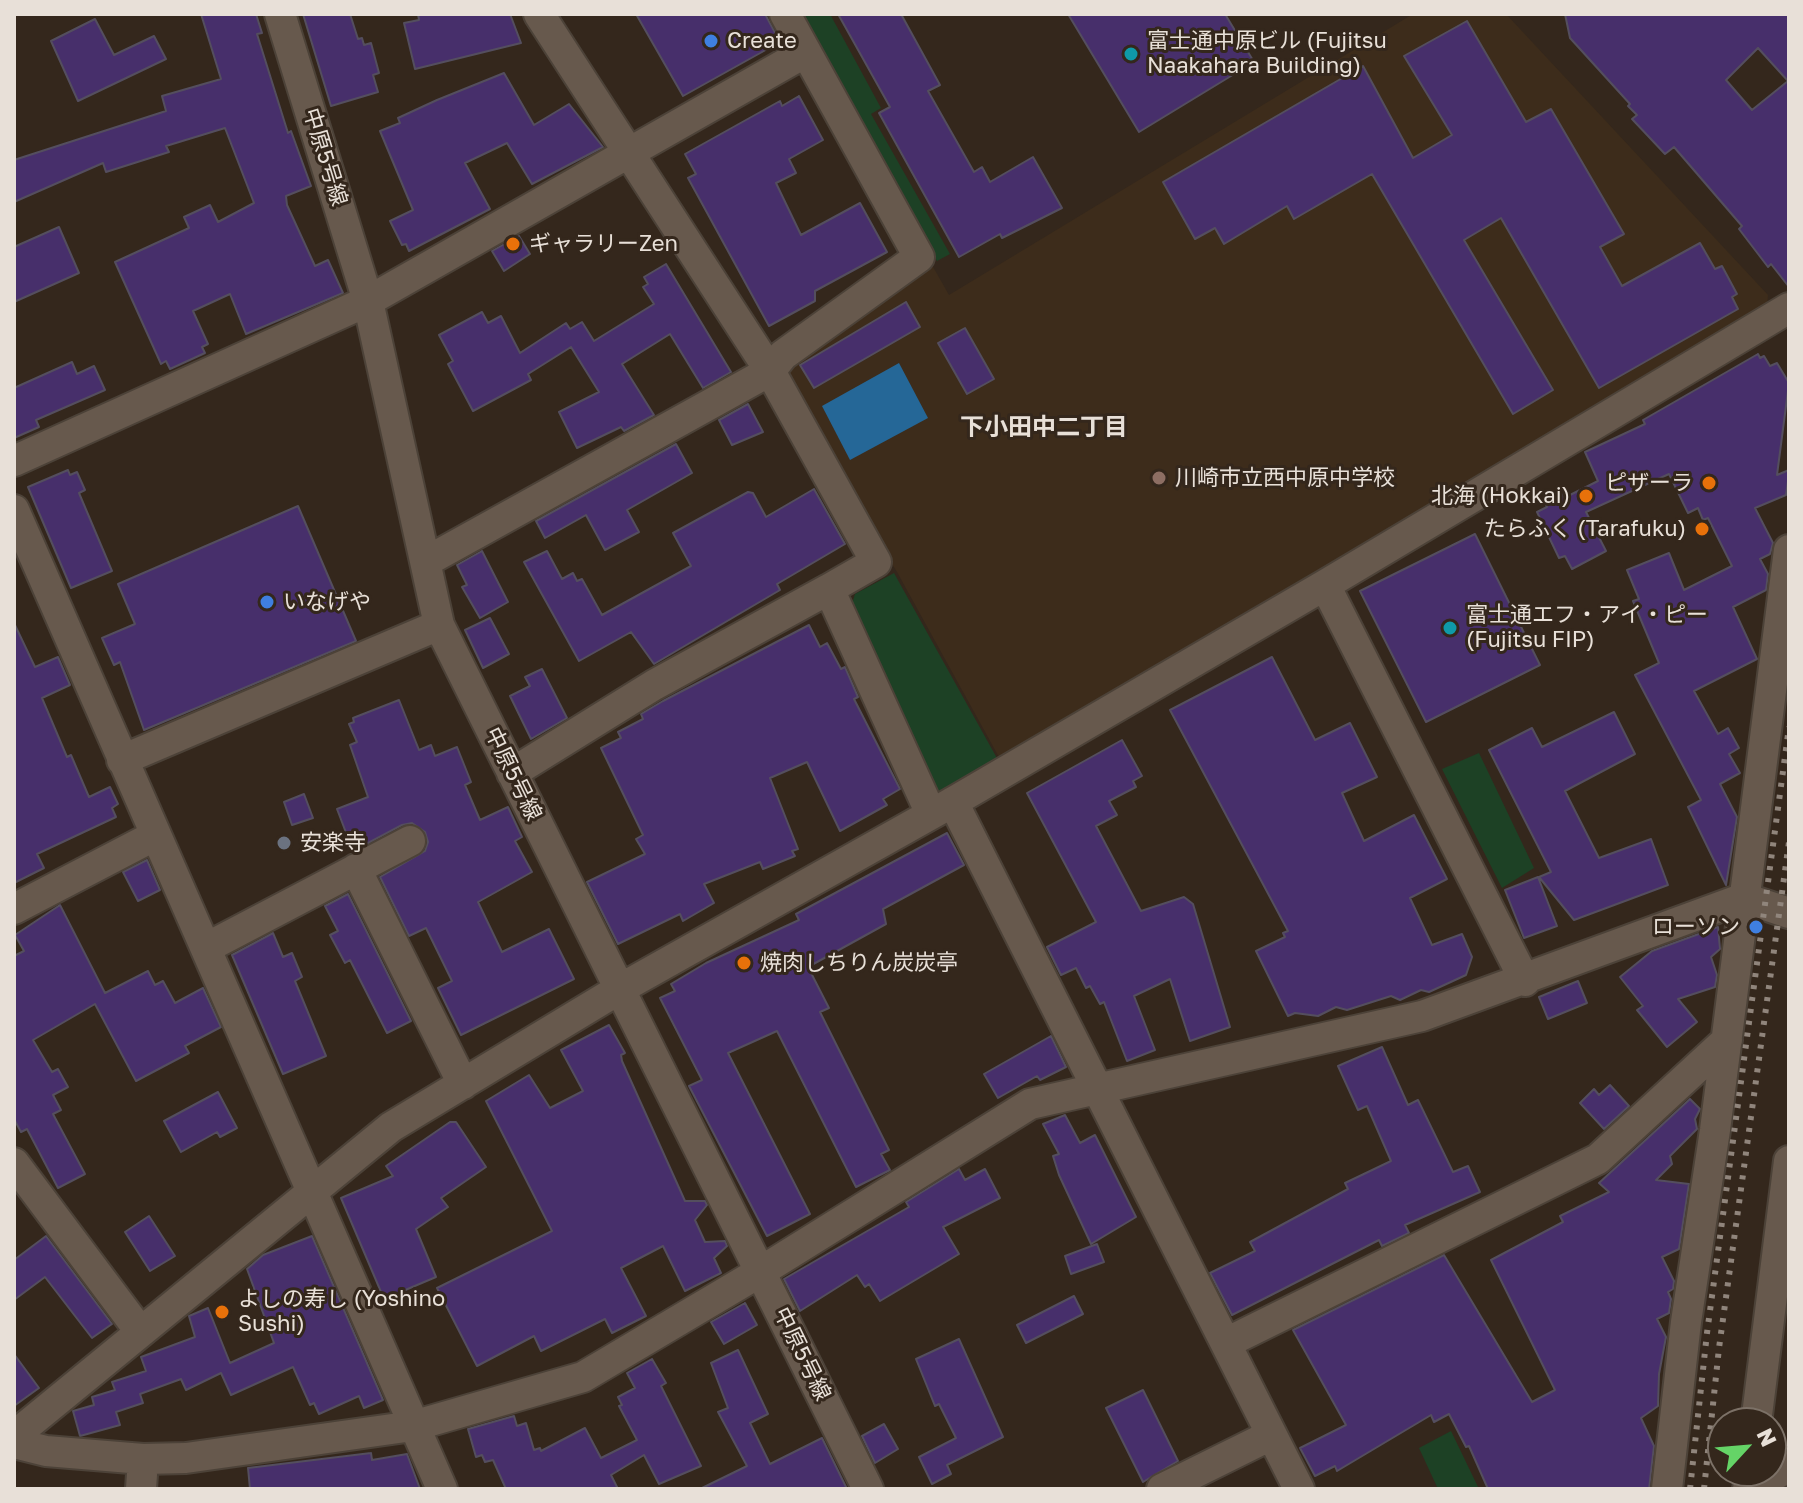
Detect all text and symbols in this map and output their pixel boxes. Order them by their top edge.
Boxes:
place label: Create [727,28,797,54]
place label: 富士通中原ビル (Fujitsu Naakahara Building) [1147,28,1387,80]
marker: Create [702,32,720,50]
marker: 富士通中原ビル (Fujitsu Naakahara Building) [1122,45,1140,63]
street label: 中原5号線 [298,105,352,209]
place label: ギャラリーZen [529,231,678,257]
marker: ギャラリーZen [504,235,522,253]
district label: 下小田中二丁目 [960,413,1128,441]
place label: 川崎市立西中原中学校 [1175,465,1395,491]
marker: 川崎市立西中原中学校 [1150,469,1168,487]
place label: ピザーラ [1605,470,1693,496]
marker: ピザーラ [1700,474,1718,492]
place label: 北海 (Hokkai) [1431,483,1570,509]
marker: 北海 (Hokkai) [1577,487,1595,505]
place label: たらふく (Tarafuku) [1484,516,1686,542]
marker: たらふく (Tarafuku) [1693,520,1711,538]
place label: いなげや [283,589,371,615]
marker: いなげや [258,593,276,611]
place label: 富士通エフ・アイ・ピー (Fujitsu FIP) [1466,602,1708,654]
marker: 富士通エフ・アイ・ピー (Fujitsu FIP) [1441,619,1459,637]
street label: 中原5号線 [479,723,547,825]
place label: 安楽寺 [300,830,366,856]
marker: 安楽寺 [275,834,293,852]
place label: ローソン [1652,914,1740,940]
marker: ローソン [1747,918,1765,936]
place label: 焼肉しちりん炭炭亭 [760,950,958,976]
marker: 焼肉しちりん炭炭亭 [735,954,753,972]
place label: よしの寿し (Yoshino Sushi) [238,1286,445,1338]
marker: よしの寿し (Yoshino Sushi) [213,1303,231,1321]
street label: 中原5号線 [768,1303,836,1405]
north arrow [1707,1407,1787,1487]
text: N [1751,1424,1783,1451]

